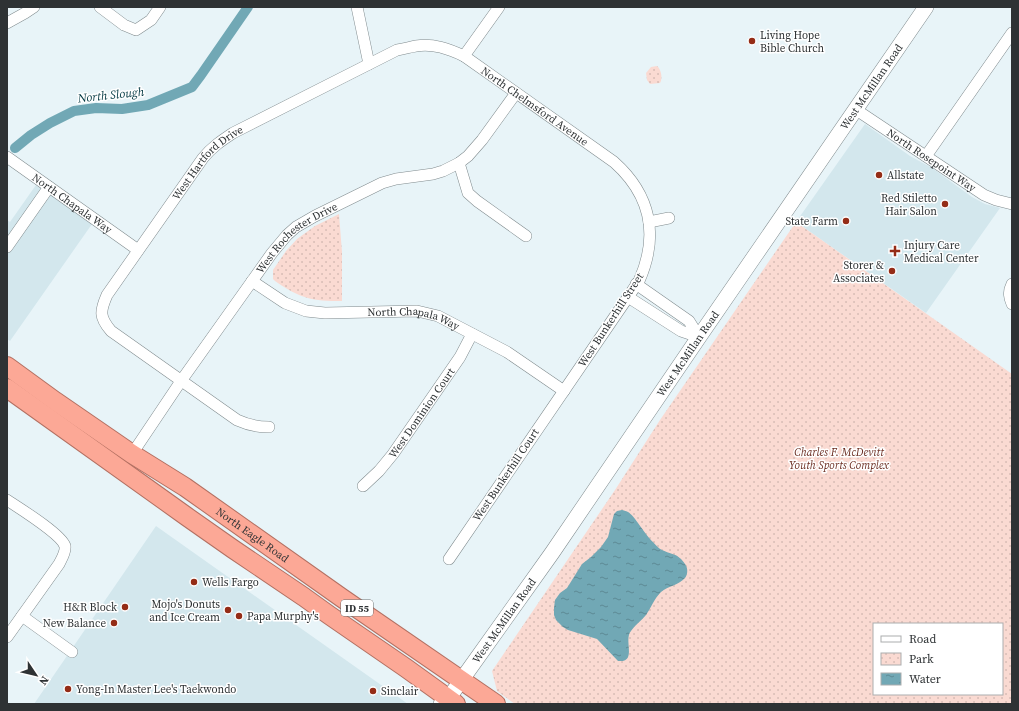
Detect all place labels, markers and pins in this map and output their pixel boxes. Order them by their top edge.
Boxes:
place label: Living Hope Bible Church [760,28,825,56]
marker: Living Hope Bible Church [747,36,757,46]
place label: Allstate [887,168,924,183]
marker: Allstate [874,170,884,180]
place label: Red Stiletto Hair Salon [881,191,937,219]
marker: Red Stiletto Hair Salon [940,199,950,209]
place label: State Farm [786,214,838,229]
marker: State Farm [841,216,851,226]
place label: Injury Care Medical Center [904,238,979,266]
marker: Injury Care Medical Center [889,245,901,257]
place label: Storer & Associates [833,258,884,286]
marker: Storer & Associates [887,266,897,276]
place label: Wells Fargo [202,575,259,590]
marker: Wells Fargo [189,577,199,587]
place label: Mojo's Donuts and Ice Cream [149,597,220,625]
place label: H&R Block [63,600,118,615]
marker: H&R Block [120,602,130,612]
marker: Mojo's Donuts and Ice Cream [223,605,233,615]
place label: Papa Murphy's [247,609,319,624]
marker: Papa Murphy's [234,611,244,621]
place label: New Balance [43,616,106,631]
marker: New Balance [109,618,119,628]
place label: Yong-In Master Lee's Taekwondo [76,682,236,697]
marker: Yong-In Master Lee's Taekwondo [63,684,73,694]
place label: Sinclair [381,684,419,699]
marker: Sinclair [368,686,378,696]

